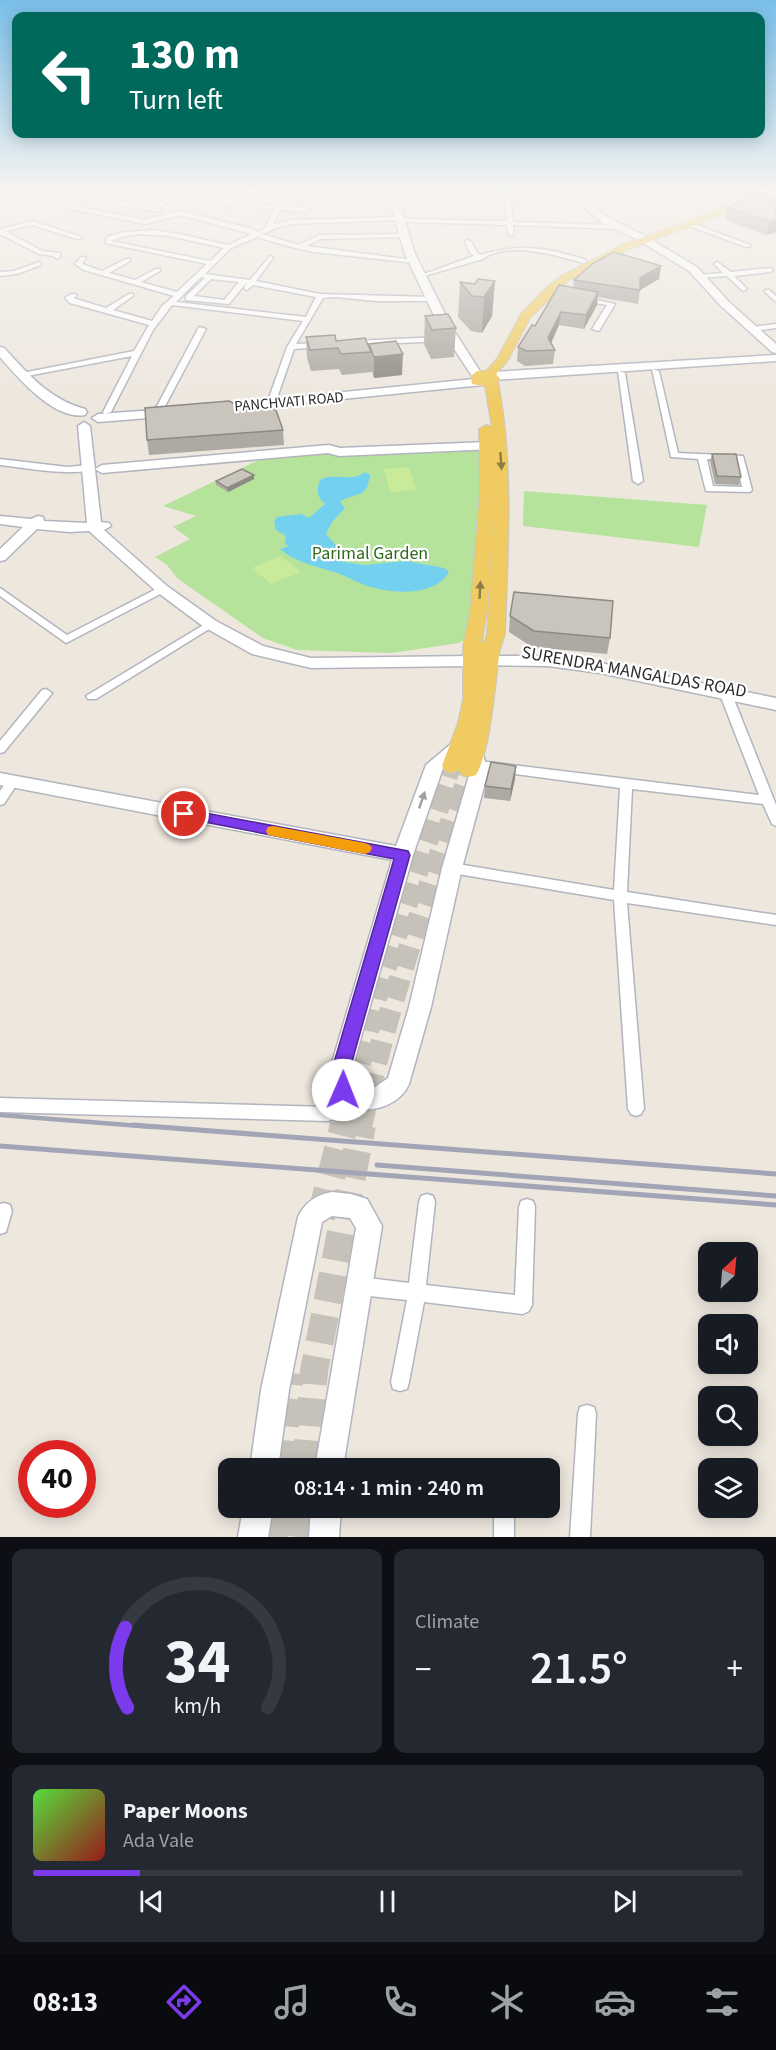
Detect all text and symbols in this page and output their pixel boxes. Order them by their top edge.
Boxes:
text: 130 m [129,25,240,85]
icon: left [30,36,108,114]
text: Turn left [129,81,223,120]
street label: PANCHVATI ROAD [234,387,344,417]
one-way arrow [496,451,506,470]
park label: Parimal Garden [312,541,428,566]
one-way arrow [476,580,485,599]
street label: SURENDRA MANGALDAS ROAD [520,640,748,704]
pin [158,788,209,839]
one-way arrow [418,791,428,809]
icon: arrive [167,797,200,830]
position arrow [311,1058,375,1122]
north arrow [698,1242,758,1302]
map controls [698,1242,758,1518]
button: sound [698,1314,758,1374]
button: search [698,1386,758,1446]
speed limit sign: 40 [18,1440,96,1518]
button: layers [698,1458,758,1518]
text: 08:14 · 1 min · 240 m [294,1472,484,1504]
text: Climate [415,1608,479,1636]
text: 34 [164,1618,230,1707]
text: 21.5° [530,1637,628,1701]
text: − [415,1646,431,1693]
text: + [727,1646,743,1693]
text: km/h [173,1691,221,1722]
text: Paper Moons [123,1795,248,1827]
text: Ada Vale [123,1827,194,1855]
icon: previous [135,1885,168,1918]
icon: pause [371,1885,404,1918]
icon: next [608,1885,641,1918]
icon: directions [163,1981,205,2023]
icon: music [271,1981,313,2023]
icon: phone [379,1981,421,2023]
icon: climate [486,1981,528,2023]
icon: car [594,1981,636,2023]
icon: filters [701,1981,743,2023]
text: 08:13 [33,1983,98,2022]

